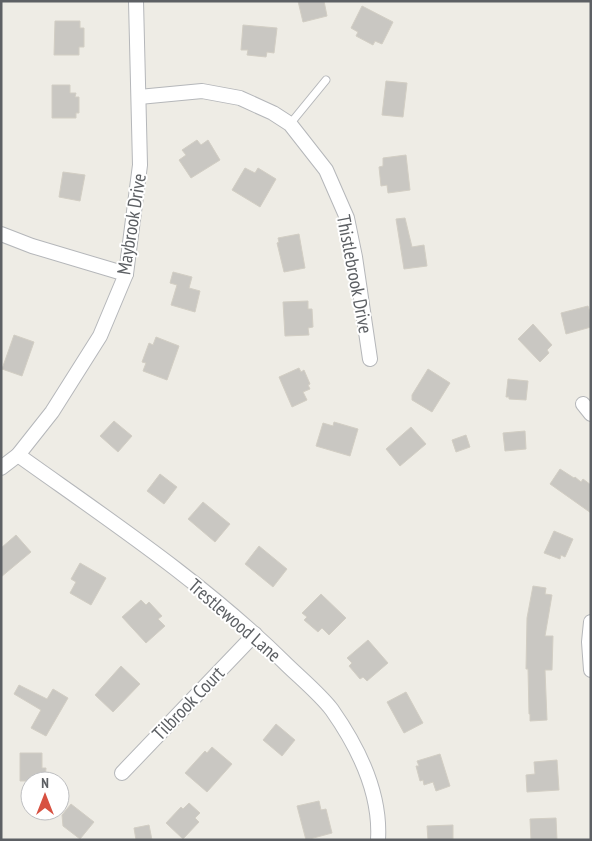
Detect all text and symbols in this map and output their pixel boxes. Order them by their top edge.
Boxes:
street label: Maybrook Drive [111,172,151,276]
street label: Thistlebrook Drive [332,213,378,335]
street label: Trestlewood Lane [184,573,286,667]
street label: Tilbrook Court [147,661,230,745]
north arrow [20,771,70,821]
text: N [41,774,49,792]

